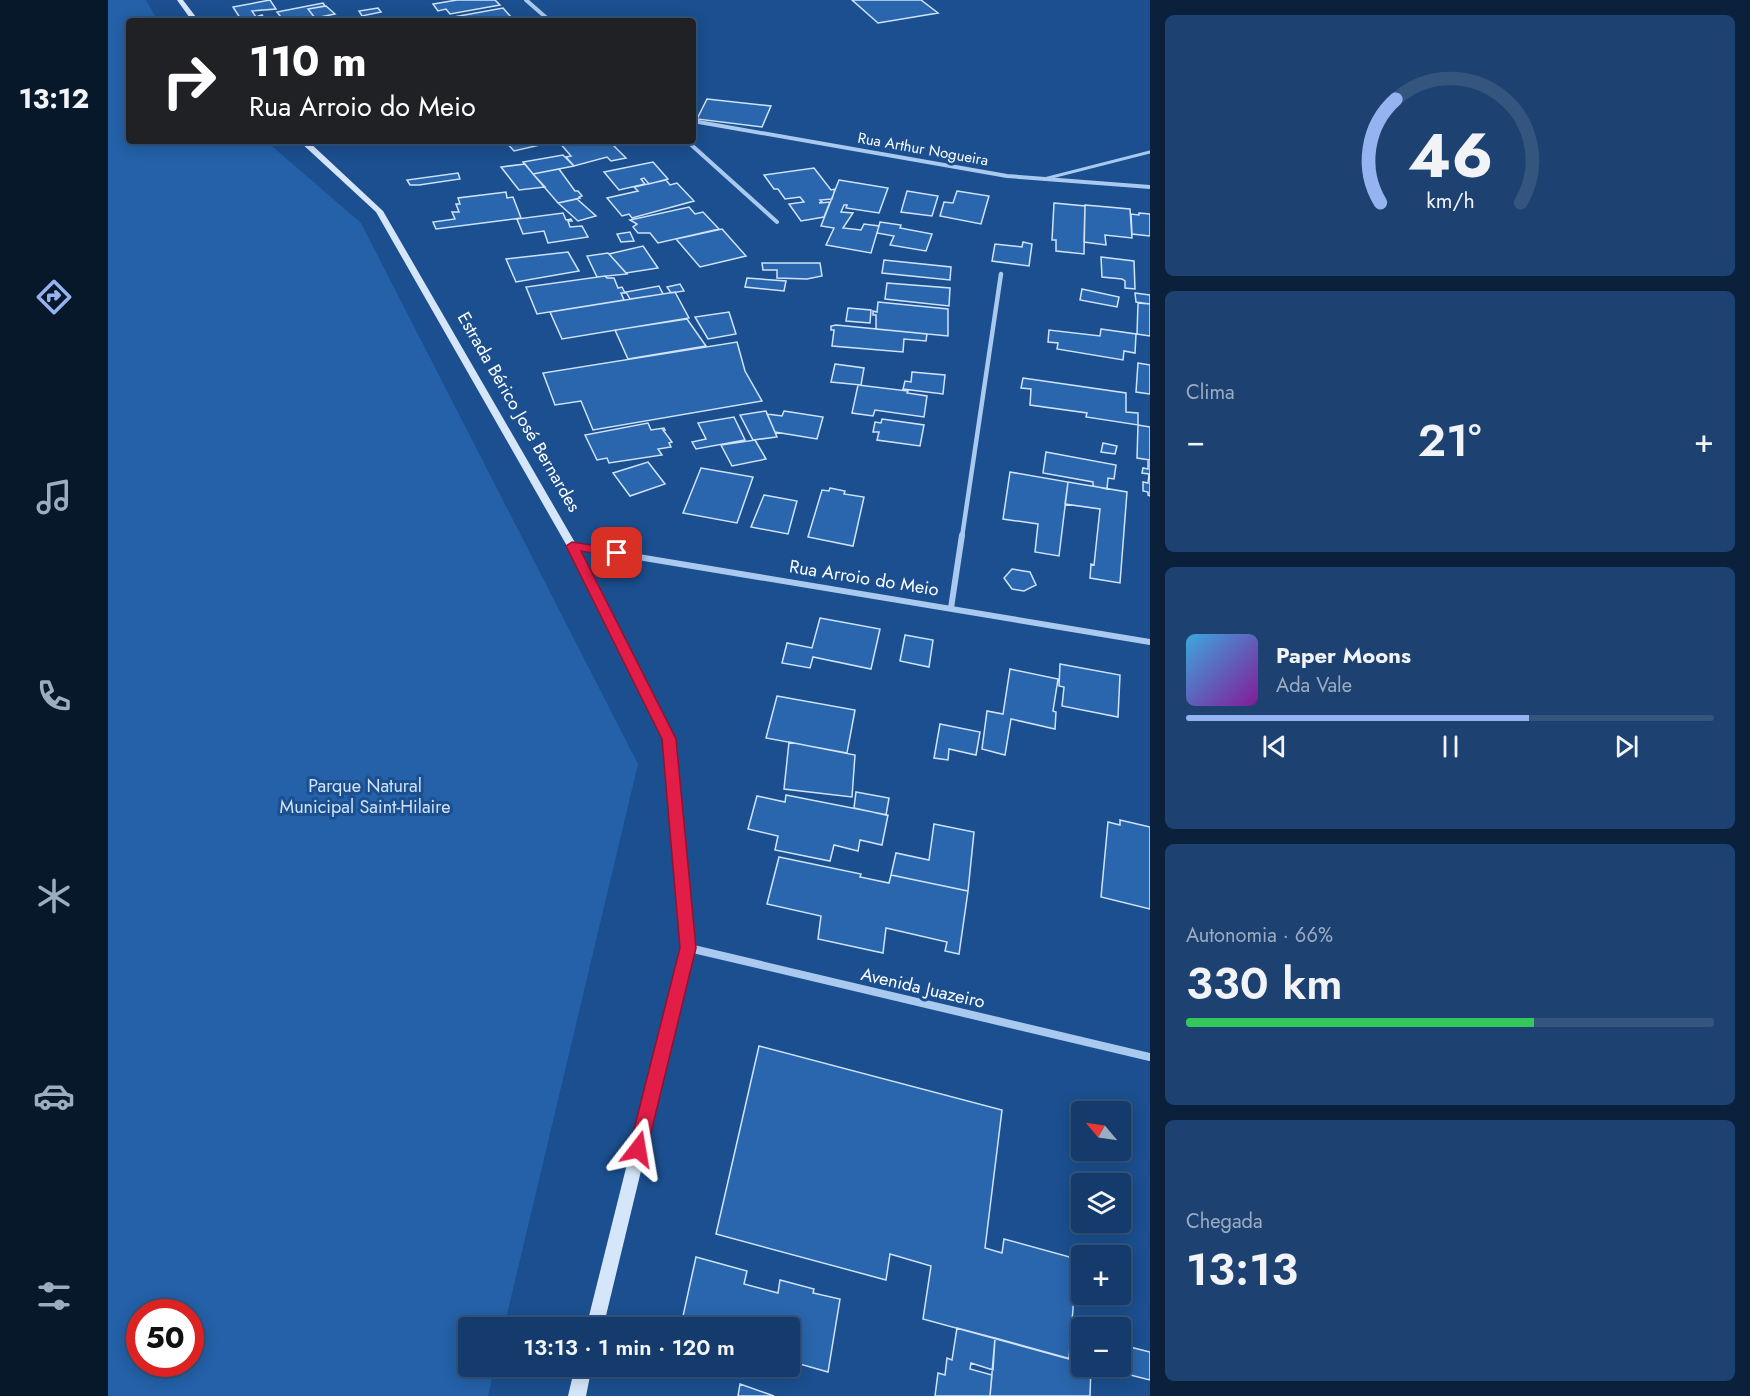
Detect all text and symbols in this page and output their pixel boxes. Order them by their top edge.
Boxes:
text: 110 m [249,31,367,92]
icon: right [150,42,228,120]
text: 13:12 [19,79,89,118]
text: Rua Arroio do Meio [249,87,476,126]
text: 46 [1407,110,1493,200]
street label: Rua Arthur Nogueira [856,127,990,171]
text: km/h [1426,185,1474,216]
icon: directions [33,276,75,318]
street label: Estrada Bérico José Bernardes [451,307,587,517]
text: Clima [1186,378,1235,407]
text: 21° [1418,408,1481,473]
text: − [1186,417,1205,464]
text: + [1694,417,1714,464]
icon: music [33,476,75,518]
pin [591,527,642,578]
icon: arrive [600,536,633,569]
street label: Rua Arroio do Meio [787,553,941,603]
text: Paper Moons [1276,639,1411,671]
text: Ada Vale [1276,671,1352,700]
icon: phone [33,675,75,717]
icon: previous [1258,730,1291,763]
icon: pause [1434,730,1467,763]
icon: next [1610,730,1643,763]
park label: Parque Natural Municipal Saint-Hilaire [280,773,450,820]
icon: climate [33,875,75,917]
text: Autonomia · 66% [1186,921,1333,950]
text: 330 km [1186,951,1343,1016]
street label: Avenida Juazeiro [858,961,988,1015]
icon: car [33,1075,75,1117]
north arrow [1071,1101,1131,1161]
map controls [1071,1101,1131,1377]
position arrow [606,1117,670,1181]
button: layers [1071,1173,1131,1233]
text: Chegada [1186,1207,1263,1236]
text: 13:13 [1186,1237,1298,1302]
button: + [1071,1245,1131,1305]
icon: filters [33,1275,75,1317]
speed limit sign: 50 [126,1299,204,1377]
button: − [1071,1317,1131,1377]
text: 13:13 · 1 min · 120 m [523,1331,735,1363]

